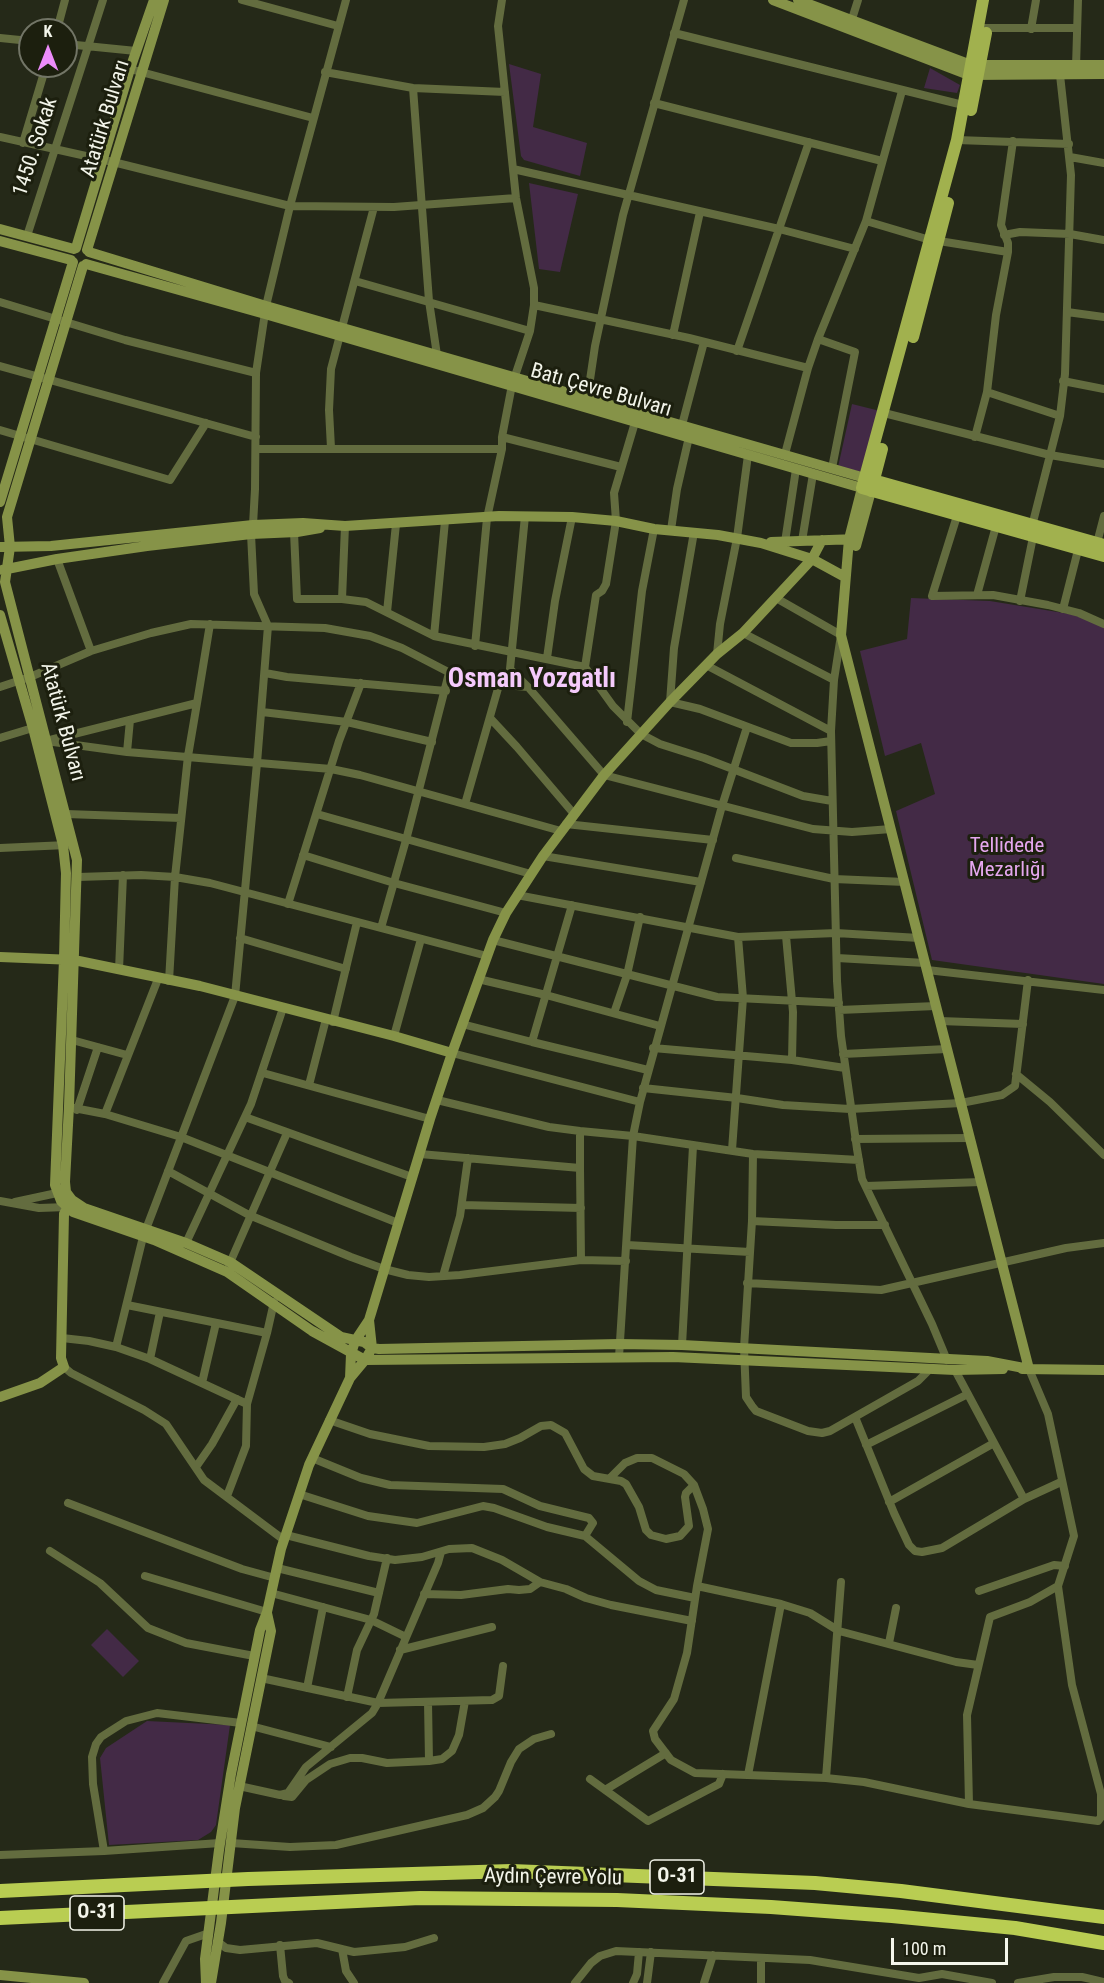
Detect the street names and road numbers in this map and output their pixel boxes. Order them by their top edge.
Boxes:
street label: Atatürk Bulvarı [76,57,136,181]
street label: 1450. Sokak [8,94,64,200]
street label: Batı Çevre Bulvarı [528,359,674,423]
street label: Atatürk Bulvarı [34,660,90,784]
road number: O-31 [650,1860,704,1894]
street label: Aydın Çevre Yolu [484,1864,622,1892]
road number: O-31 [70,1896,124,1930]

